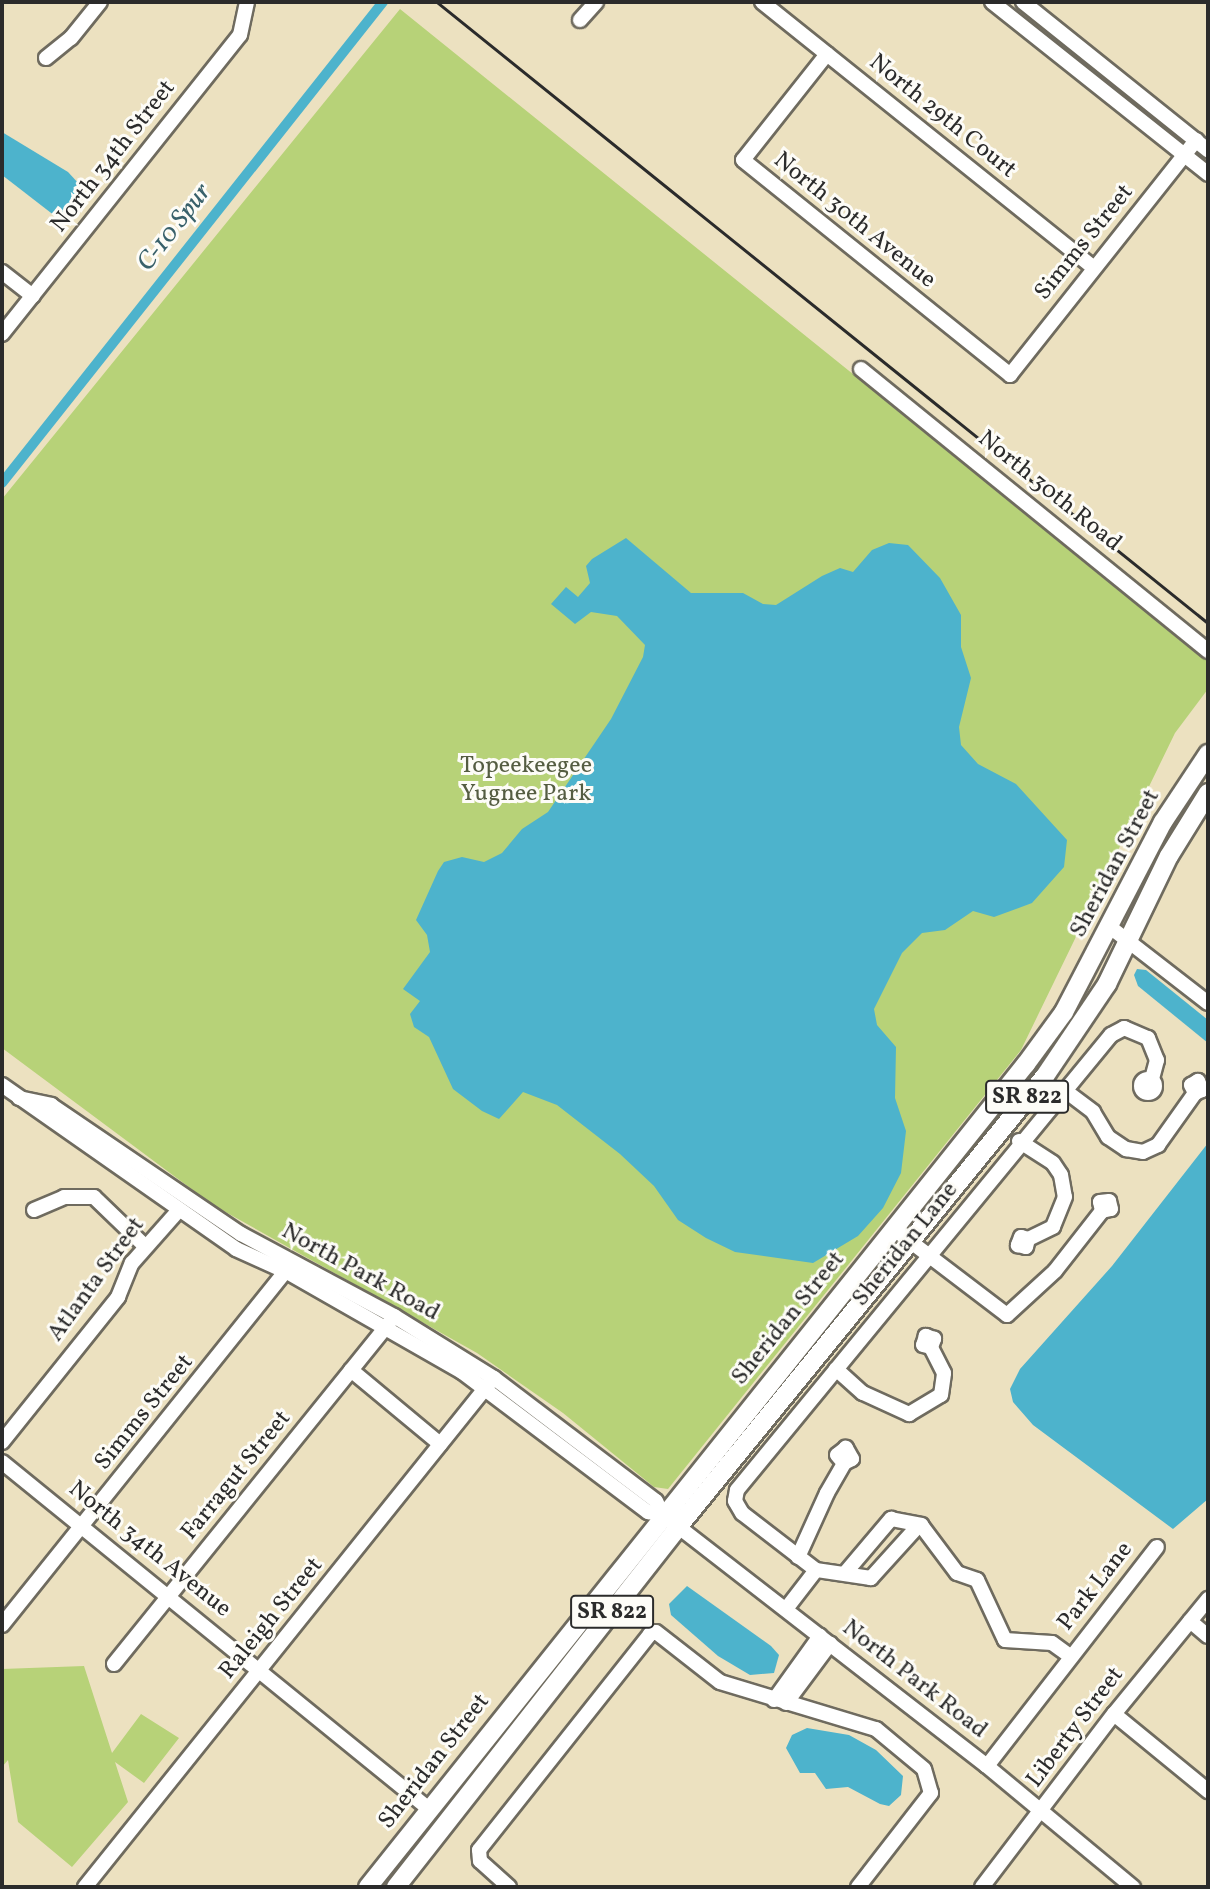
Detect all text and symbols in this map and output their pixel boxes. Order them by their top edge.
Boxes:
street label: North 29th Court [863,49,1021,185]
street label: North 34th Street [46,75,182,239]
street label: North 30th Avenue [767,147,941,295]
water label: C-10 Spur [131,178,219,278]
street label: Simms Street [1029,179,1141,307]
street label: North 30th Road [971,425,1127,559]
park label: Topeekeegee Yugnee Park [460,753,592,809]
street label: Sheridan Street [1065,785,1167,943]
road number: SR 822 [985,1078,1069,1116]
street label: Sheridan Lane [847,1177,965,1313]
street label: Atlanta Street [42,1212,152,1348]
street label: North Park Road [276,1218,444,1328]
street label: Sheridan Street [726,1246,852,1392]
street label: Simms Street [89,1349,201,1477]
street label: Farragut Street [176,1405,298,1547]
street label: North 34th Avenue [62,1476,236,1624]
street label: Park Lane [1052,1537,1140,1637]
street label: Raleigh Street [214,1552,330,1686]
road number: SR 822 [570,1592,654,1632]
street label: North Park Road [836,1614,992,1746]
street label: Liberty Street [1021,1662,1131,1794]
street label: Sheridan Street [373,1689,497,1835]

